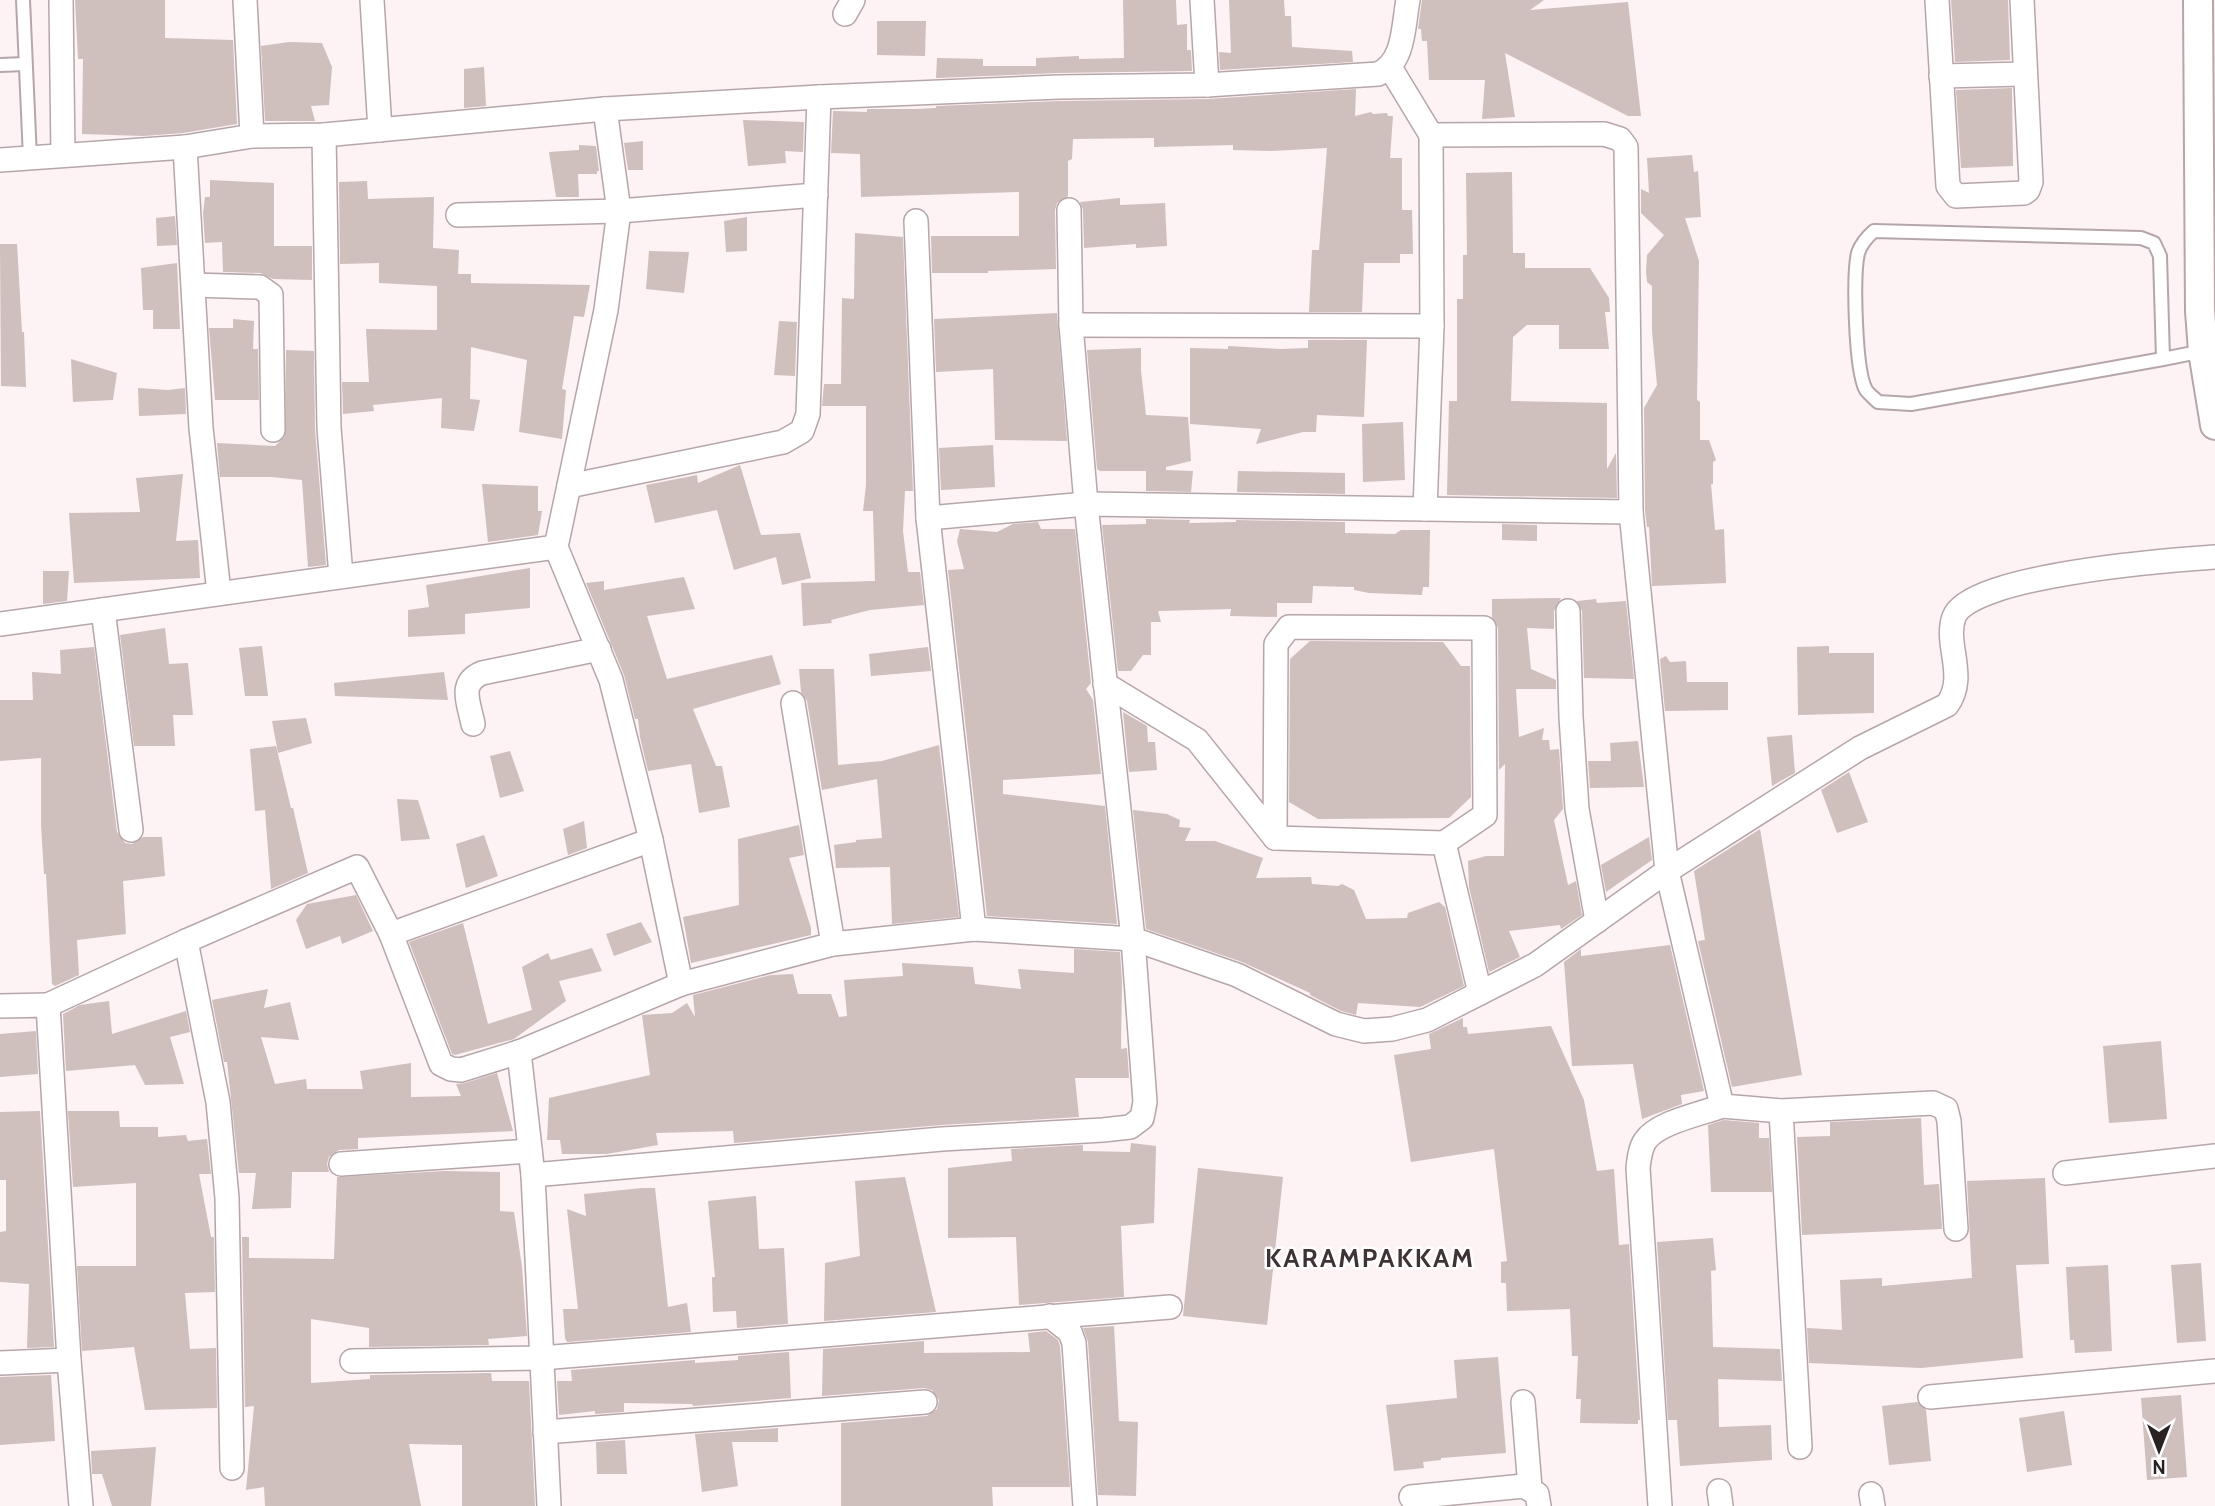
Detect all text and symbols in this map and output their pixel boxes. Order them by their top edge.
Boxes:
district label: KARAMPAKKAM [1265,1242,1475,1274]
north arrow [2124,1415,2194,1485]
text: N [2152,1455,2166,1478]

